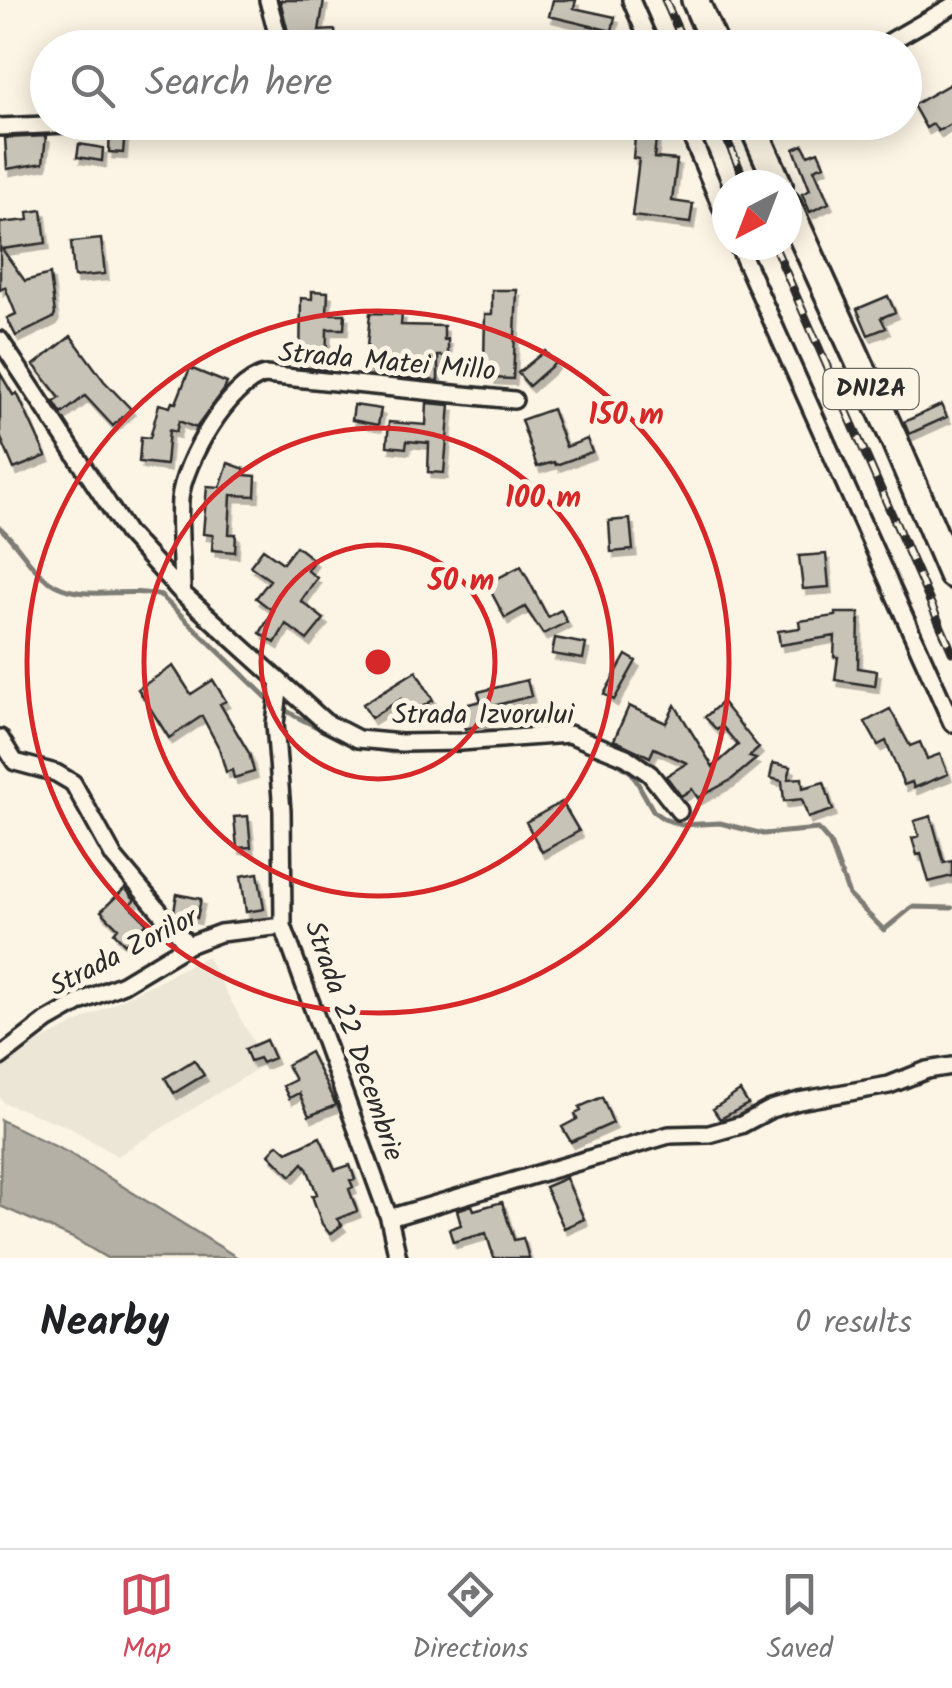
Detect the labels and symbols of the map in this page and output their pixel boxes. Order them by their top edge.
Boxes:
north arrow [712,170,802,260]
street label: Strada Matei Millo [276,331,498,395]
road number: DN12A [824,369,918,409]
text: 150 m [588,392,664,440]
text: 100 m [505,475,581,523]
text: 50 m [427,558,494,606]
centre of rings [360,644,396,680]
street label: Strada Izvorului [392,693,575,738]
street label: Strada Zorilor [42,896,208,1010]
street label: Strada 22 Decembrie [291,915,415,1168]

